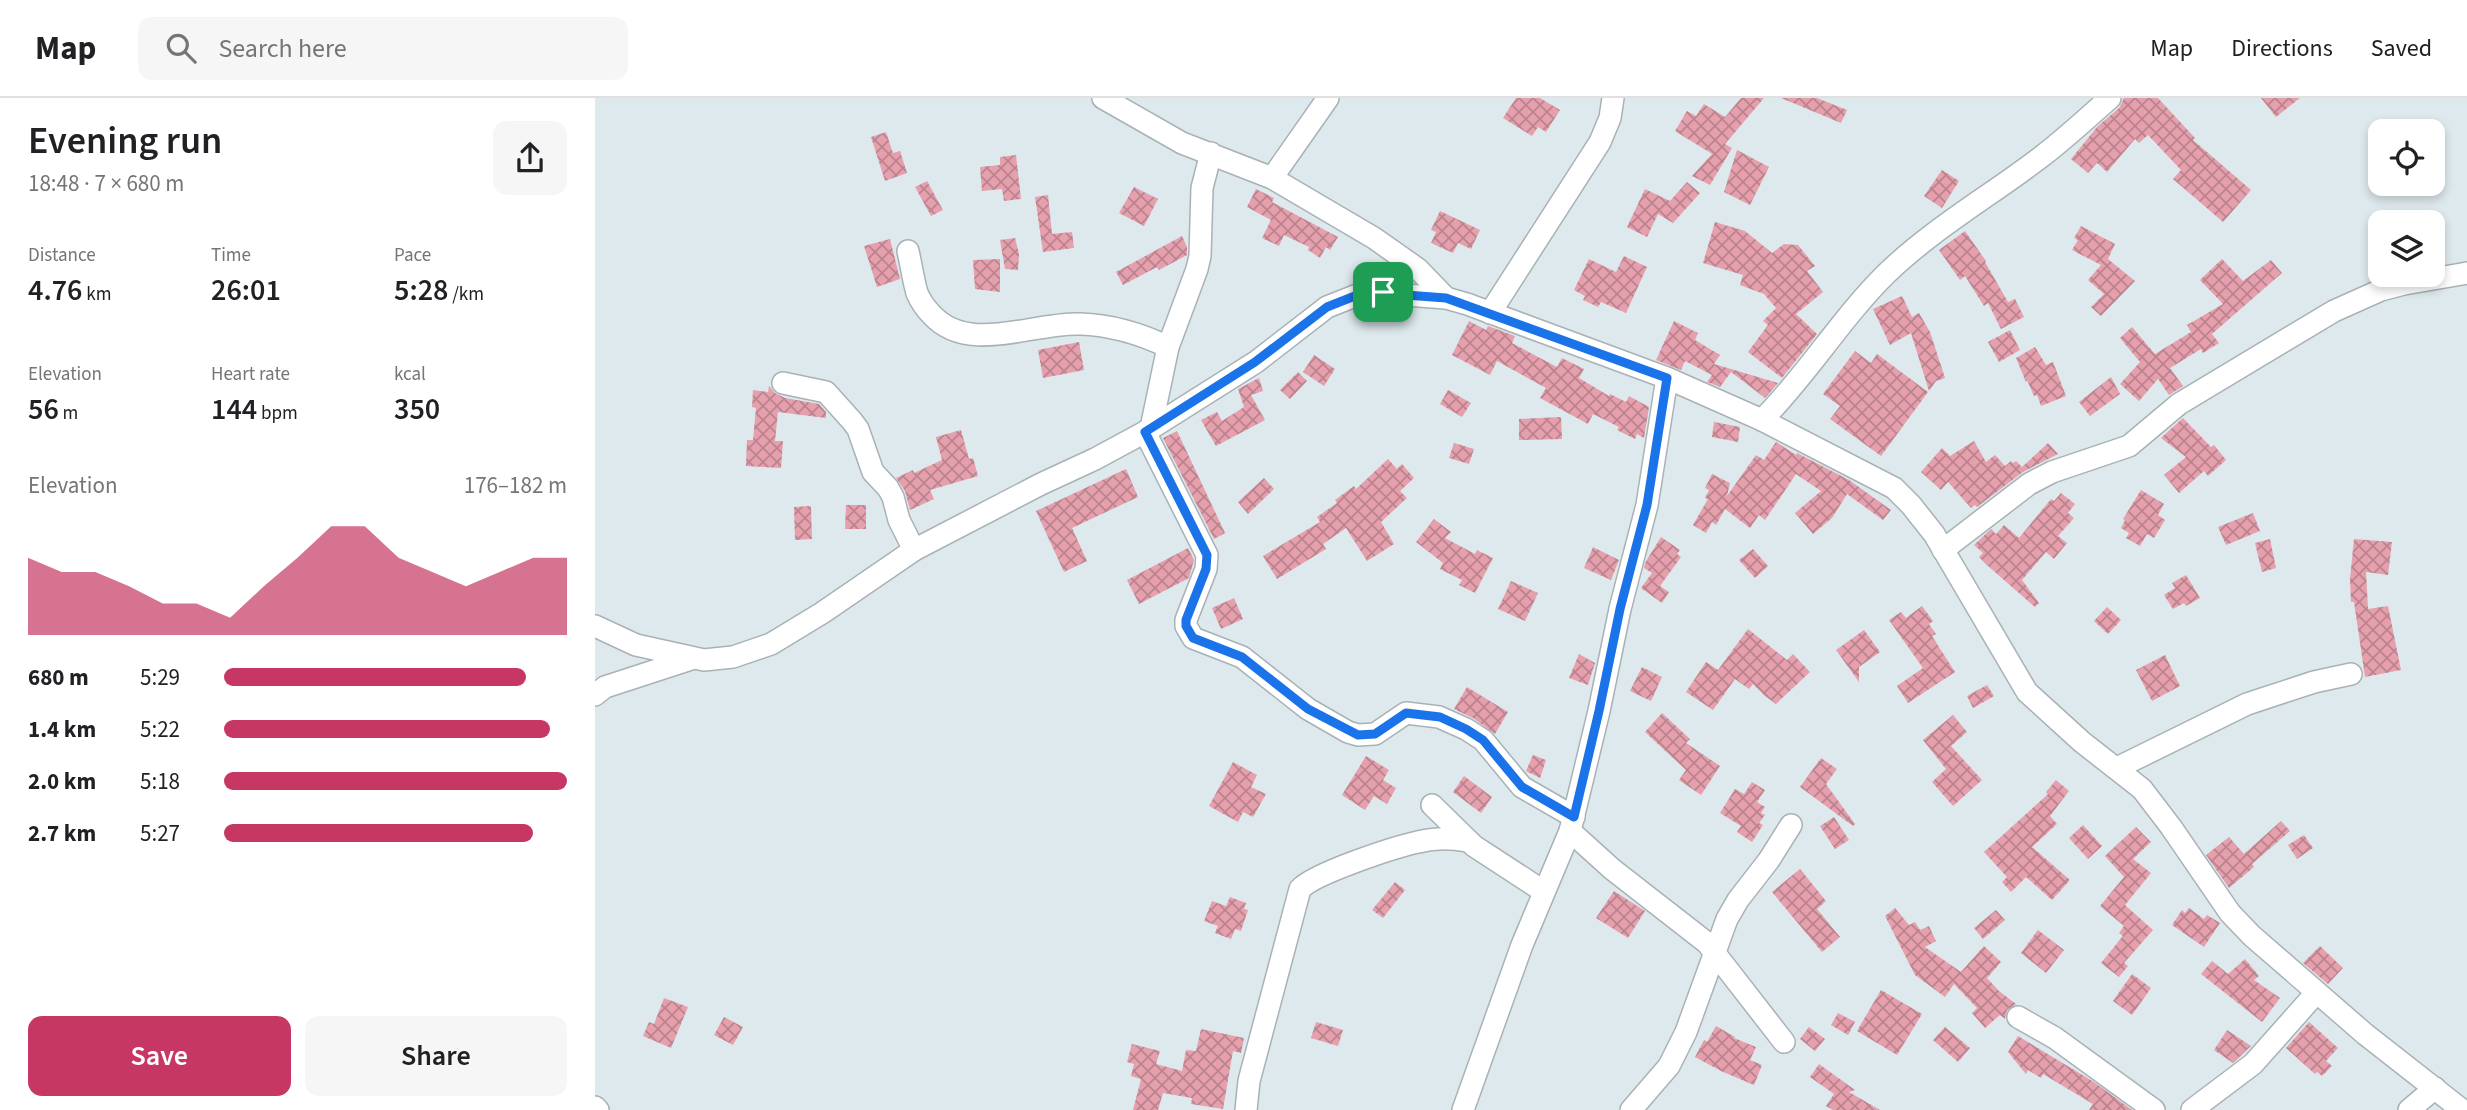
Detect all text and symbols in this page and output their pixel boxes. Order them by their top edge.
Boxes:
search box [138,17,628,80]
text: Map [35,25,96,72]
icon: search [162,29,200,67]
text: Search here [218,30,347,67]
text: Map [2150,31,2193,66]
text: Directions [2231,31,2333,66]
text: Saved [2371,31,2432,66]
text: Evening run [28,114,222,168]
map controls [2368,119,2445,287]
button: locate [2368,119,2445,196]
button: share [493,121,567,195]
text: 18:48 · 7 × 680 m [28,167,184,200]
button: layers [2368,210,2445,287]
text: Distance [28,242,96,269]
text: Time [211,242,251,269]
text: Pace [394,242,431,269]
pin [1353,262,1413,322]
text: 4.76 [28,269,82,312]
text: 26:01 [211,269,281,312]
text: 5:28 [394,269,448,312]
icon: arrive [1364,273,1402,311]
text: km [82,281,111,308]
text: /km [448,281,484,308]
text: Elevation [28,361,102,388]
text: Heart rate [211,361,290,388]
text: kcal [394,361,426,388]
text: 56 [28,388,59,431]
text: 144 [211,388,257,431]
text: 350 [394,388,440,431]
text: m [59,400,78,427]
text: bpm [257,400,298,427]
text: Elevation [28,469,118,502]
text: 176–182 m [464,469,567,502]
text: 680 m [28,661,89,694]
text: 5:29 [140,661,180,694]
text: 1.4 km [28,713,96,746]
text: 5:22 [140,713,180,746]
text: 2.0 km [28,765,96,798]
text: 5:18 [140,765,180,798]
text: 2.7 km [28,817,96,850]
text: 5:27 [140,817,180,850]
button: Save [28,1016,291,1096]
button: Share [305,1016,567,1096]

